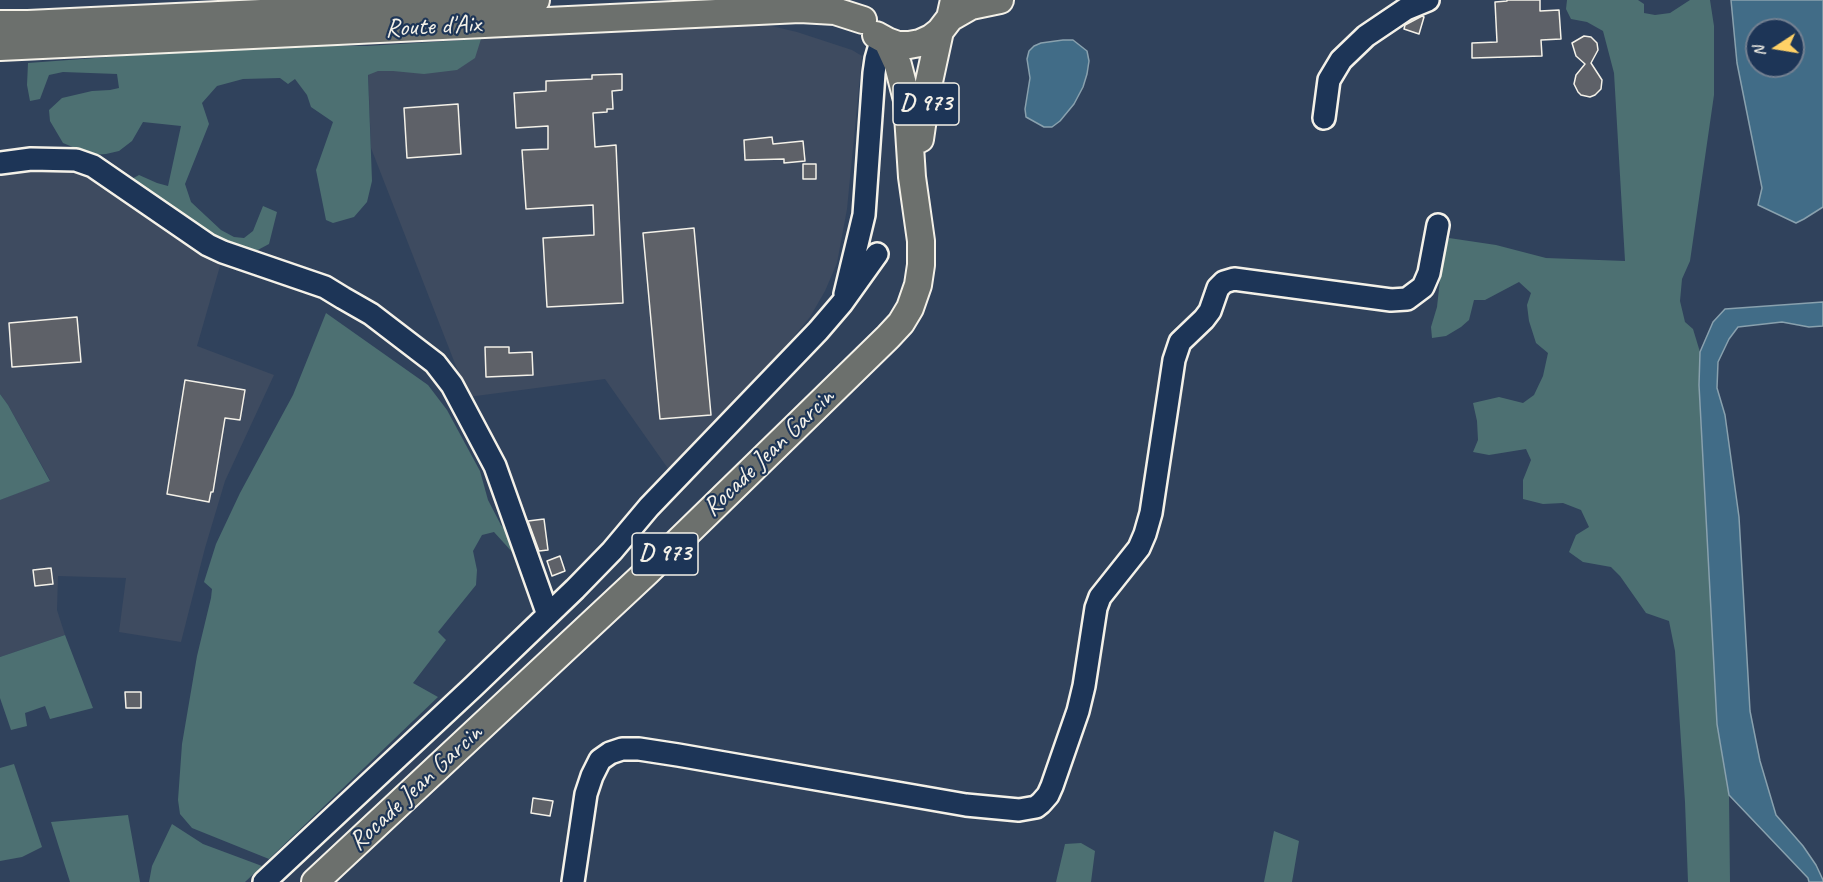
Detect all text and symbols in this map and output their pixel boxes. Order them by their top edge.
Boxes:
street label: Route d'Aix [384,9,482,45]
north arrow [1745,18,1805,78]
text: N [1749,44,1770,58]
road number: D 973 [893,83,959,125]
street label: Rocade Jean Garcin [697,382,841,524]
road number: D 973 [632,533,698,575]
street label: Rocade Jean Garcin [343,718,489,858]

